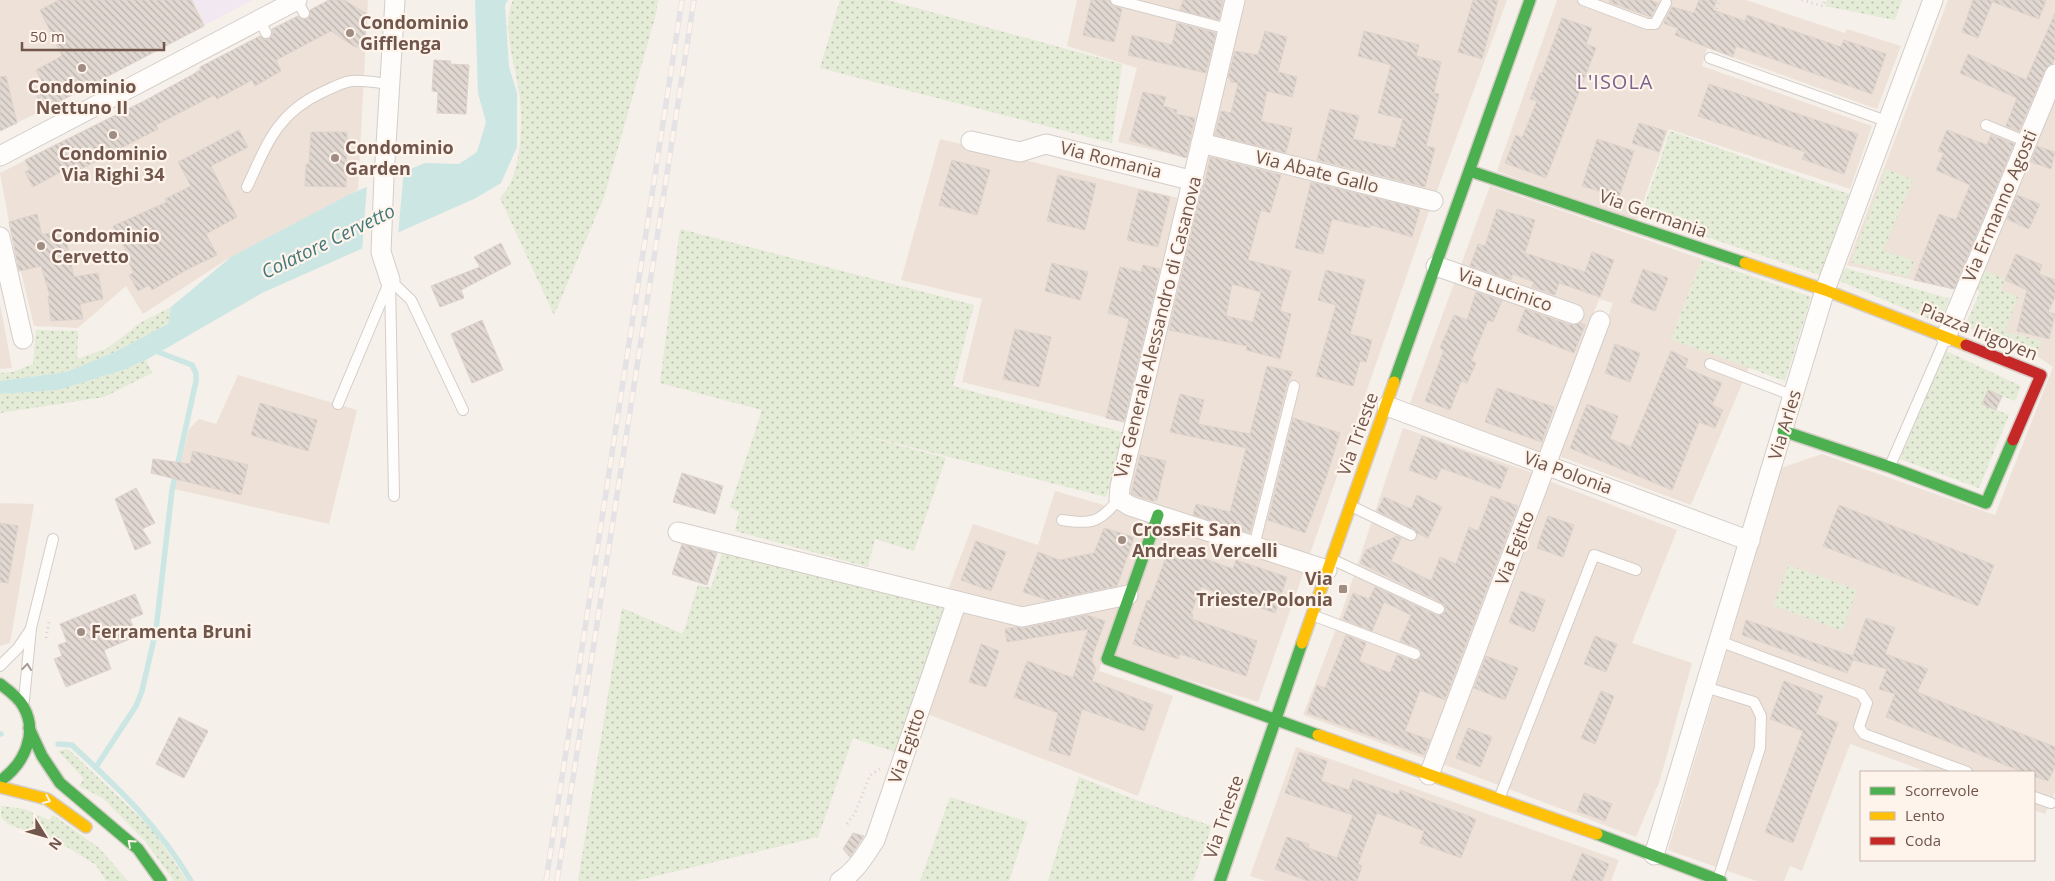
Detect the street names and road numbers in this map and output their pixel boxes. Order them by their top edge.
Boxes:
street label: Via Ermanno Agosti [1956,126,2042,285]
street label: Via Romania [1058,135,1165,183]
street label: Via Abate Gallo [1253,144,1382,198]
street label: Via Generale Alessandro di Casanova [1108,173,1206,480]
street label: Via Germania [1596,183,1711,243]
street label: Via Lucinico [1455,262,1556,316]
street label: Piazza Irigoyen [1917,297,2042,366]
street label: Via Arles [1762,387,1806,463]
street label: Via Trieste [1331,389,1383,479]
street label: Via Polonia [1521,445,1616,499]
street label: Via Egitto [1489,507,1539,588]
street label: Via Egitto [882,705,930,786]
street label: Via Trieste [1198,772,1249,862]

